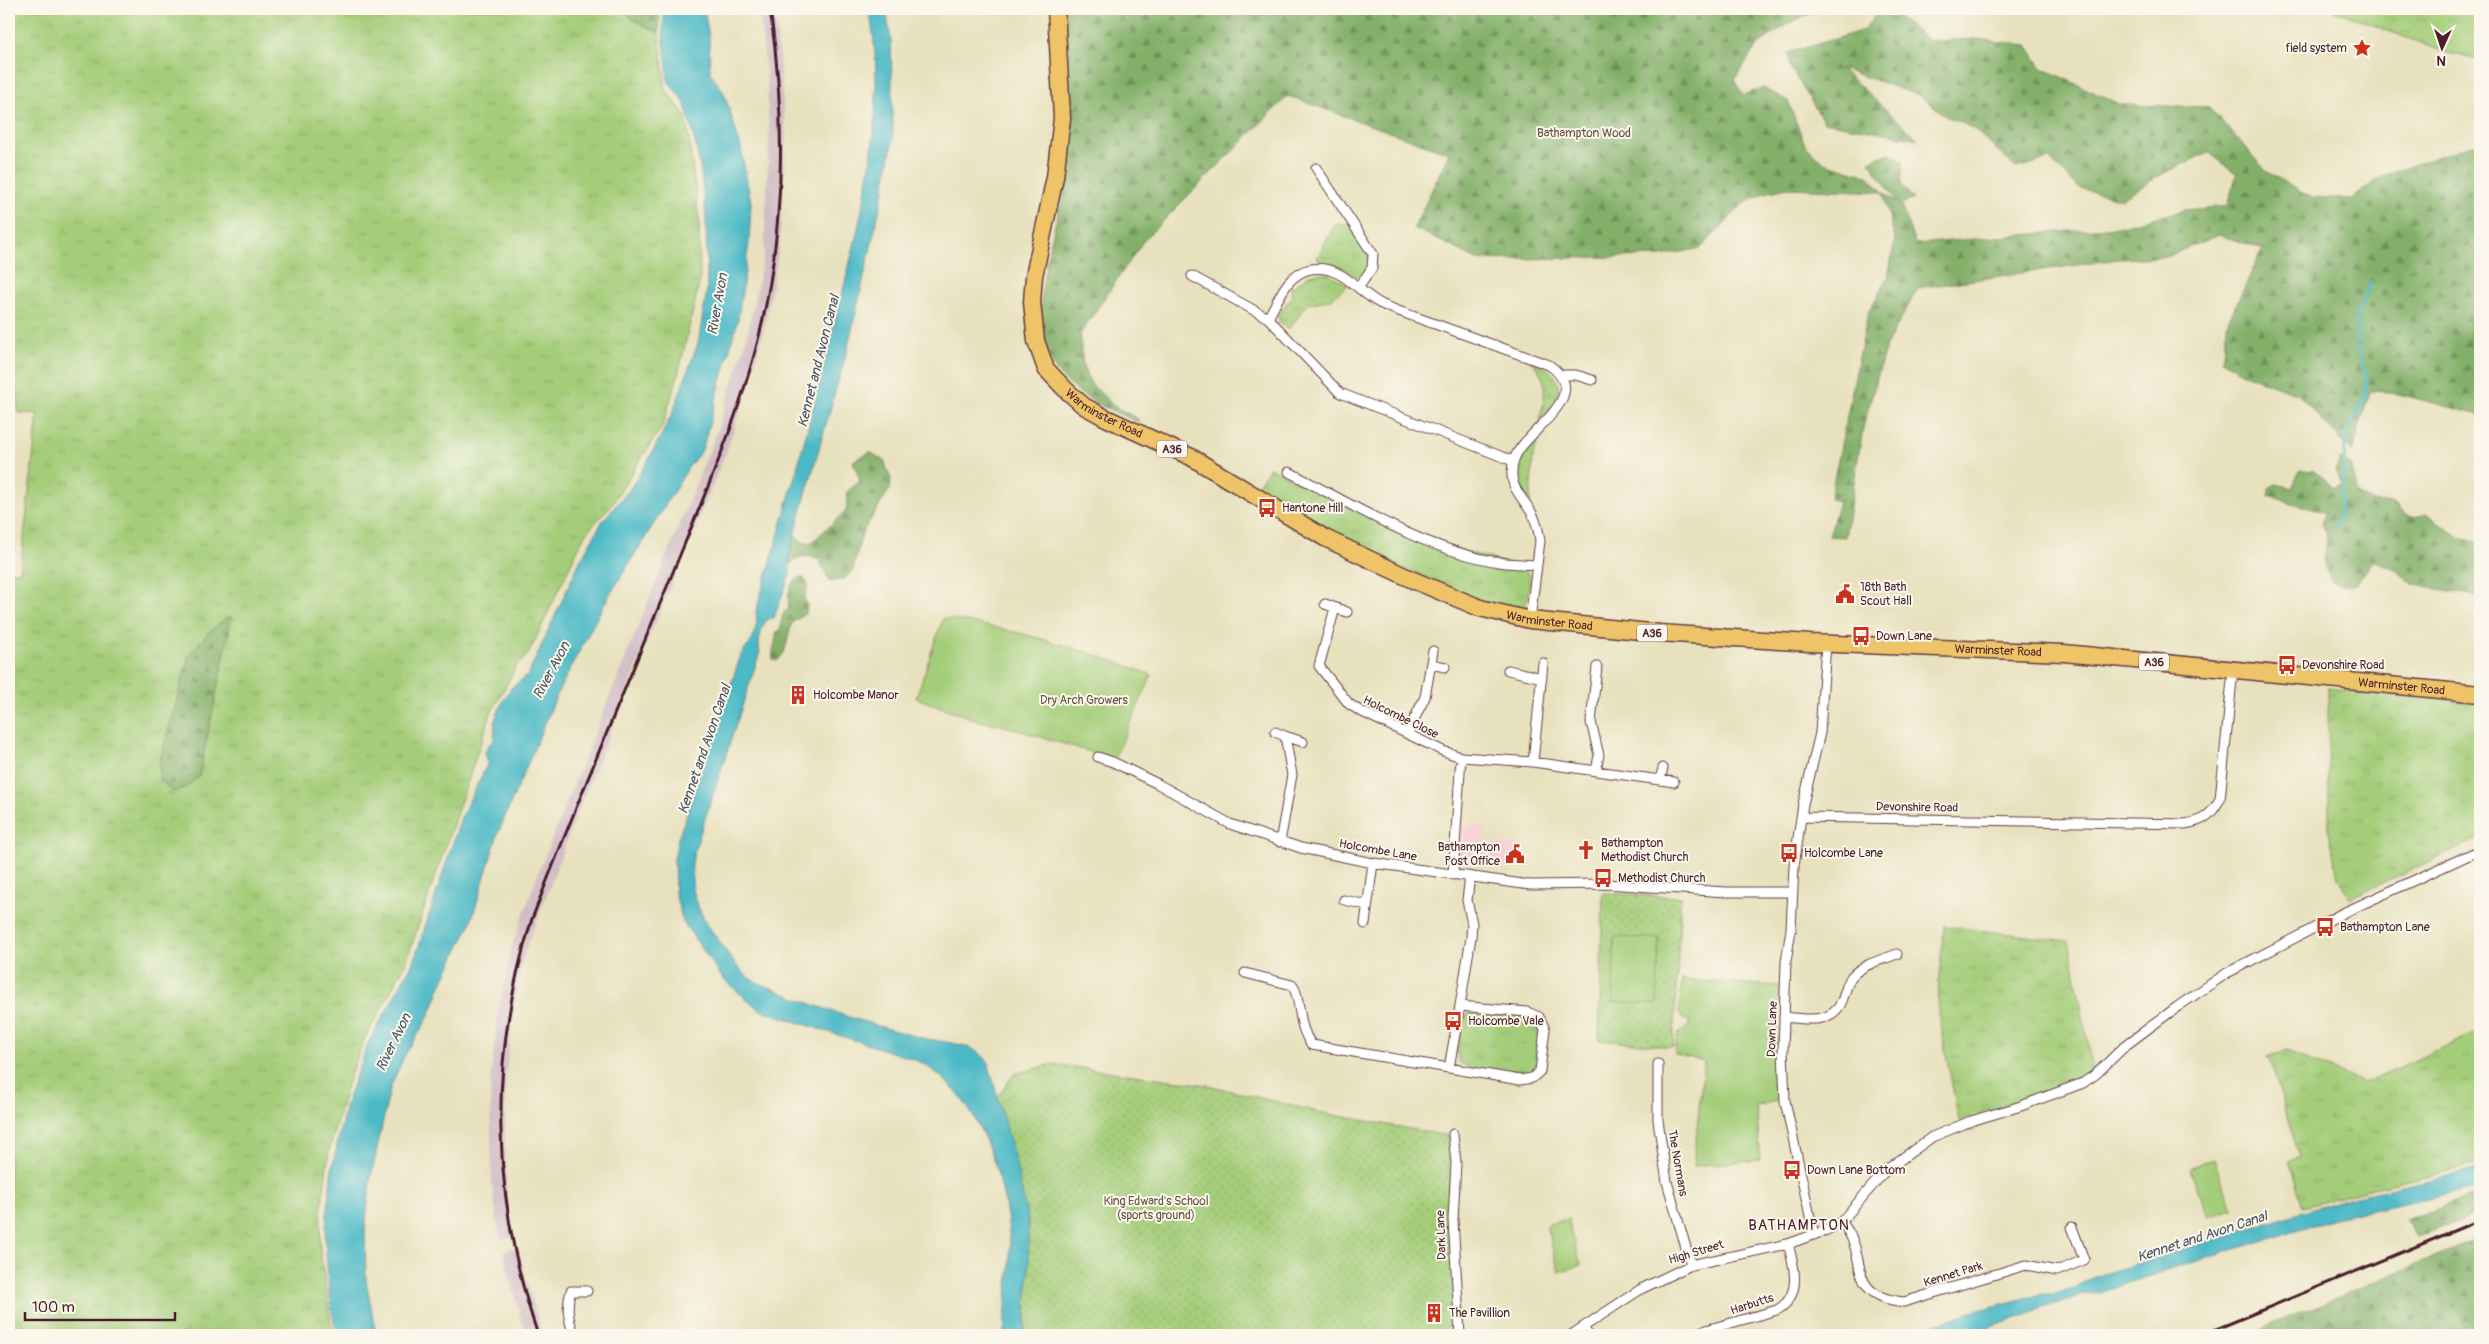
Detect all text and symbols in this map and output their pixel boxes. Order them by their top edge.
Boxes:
north arrow [2416,22,2466,72]
place icon: field system [2351,37,2373,59]
place label: field system [2286,41,2347,56]
text: N [2436,52,2447,69]
park label: Bathampton Wood [1537,126,1631,141]
water label: River Avon [704,271,731,336]
water label: Kennet and Avon Canal [794,292,844,429]
street label: Warminster Road [1062,386,1145,442]
road number: A36 [1157,440,1187,458]
bus stop icon: Hantone Hill [1256,497,1278,519]
place label: Hantone Hill [1282,501,1344,516]
place label: 18th Bath Scout Hall [1860,580,1912,609]
public building icon: 18th Bath Scout Hall [1834,583,1856,605]
street label: Warminster Road [1505,608,1594,634]
road number: A36 [1637,624,1667,641]
bus stop icon: Down Lane [1850,625,1872,647]
place label: Down Lane [1876,629,1932,644]
water label: River Avon [529,638,574,702]
street label: Warminster Road [1954,642,2042,660]
road number: A36 [2139,654,2169,670]
bus stop icon: Devonshire Road [2276,654,2298,676]
place label: Devonshire Road [2302,658,2385,673]
street label: Warminster Road [2357,675,2446,699]
water label: Kennet and Avon Canal [674,681,735,816]
building icon: Holcombe Manor [787,684,809,706]
place label: Holcombe Manor [813,688,899,703]
park label: Dry Arch Growers [1040,693,1129,708]
street label: Holcombe Close [1361,693,1441,742]
street label: Devonshire Road [1876,799,1958,816]
street label: Holcombe Lane [1338,836,1418,865]
place label: Bathampton Methodist Church [1601,836,1689,865]
church icon: Bathampton Methodist Church [1575,839,1597,861]
place label: Bathampton Post Office [1438,840,1500,869]
bus stop icon: Holcombe Lane [1778,842,1800,864]
public building icon: Bathampton Post Office [1504,843,1526,865]
place label: Holcombe Lane [1804,846,1883,861]
bus stop icon: Methodist Church [1592,867,1614,889]
place label: Methodist Church [1618,871,1706,886]
bus stop icon: Bathampton Lane [2314,916,2336,938]
place label: Bathampton Lane [2340,920,2430,935]
street label: Down Lane [1764,1001,1781,1057]
water label: River Avon [372,1010,415,1074]
bus stop icon: Holcombe Vale [1442,1010,1464,1032]
place label: Holcombe Vale [1468,1014,1544,1029]
street label: The Normans [1664,1129,1691,1198]
bus stop icon: Down Lane Bottom [1781,1159,1803,1181]
place label: Down Lane Bottom [1807,1163,1906,1178]
park label: King Edward's School (sports ground) [1103,1194,1209,1223]
water label: Kennet and Avon Canal [2135,1207,2271,1266]
street label: Dark Lane [1433,1210,1450,1260]
district label: BATHAMPTON [1748,1216,1850,1235]
street label: High Street [1667,1237,1726,1268]
street label: Kennet Park [1922,1258,1984,1291]
scale bar [25,1289,175,1321]
street label: Harbutts [1729,1290,1776,1318]
text: 100 m [32,1298,75,1317]
building icon: The Pavillion [1423,1302,1445,1324]
place label: The Pavillion [1449,1306,1510,1321]

